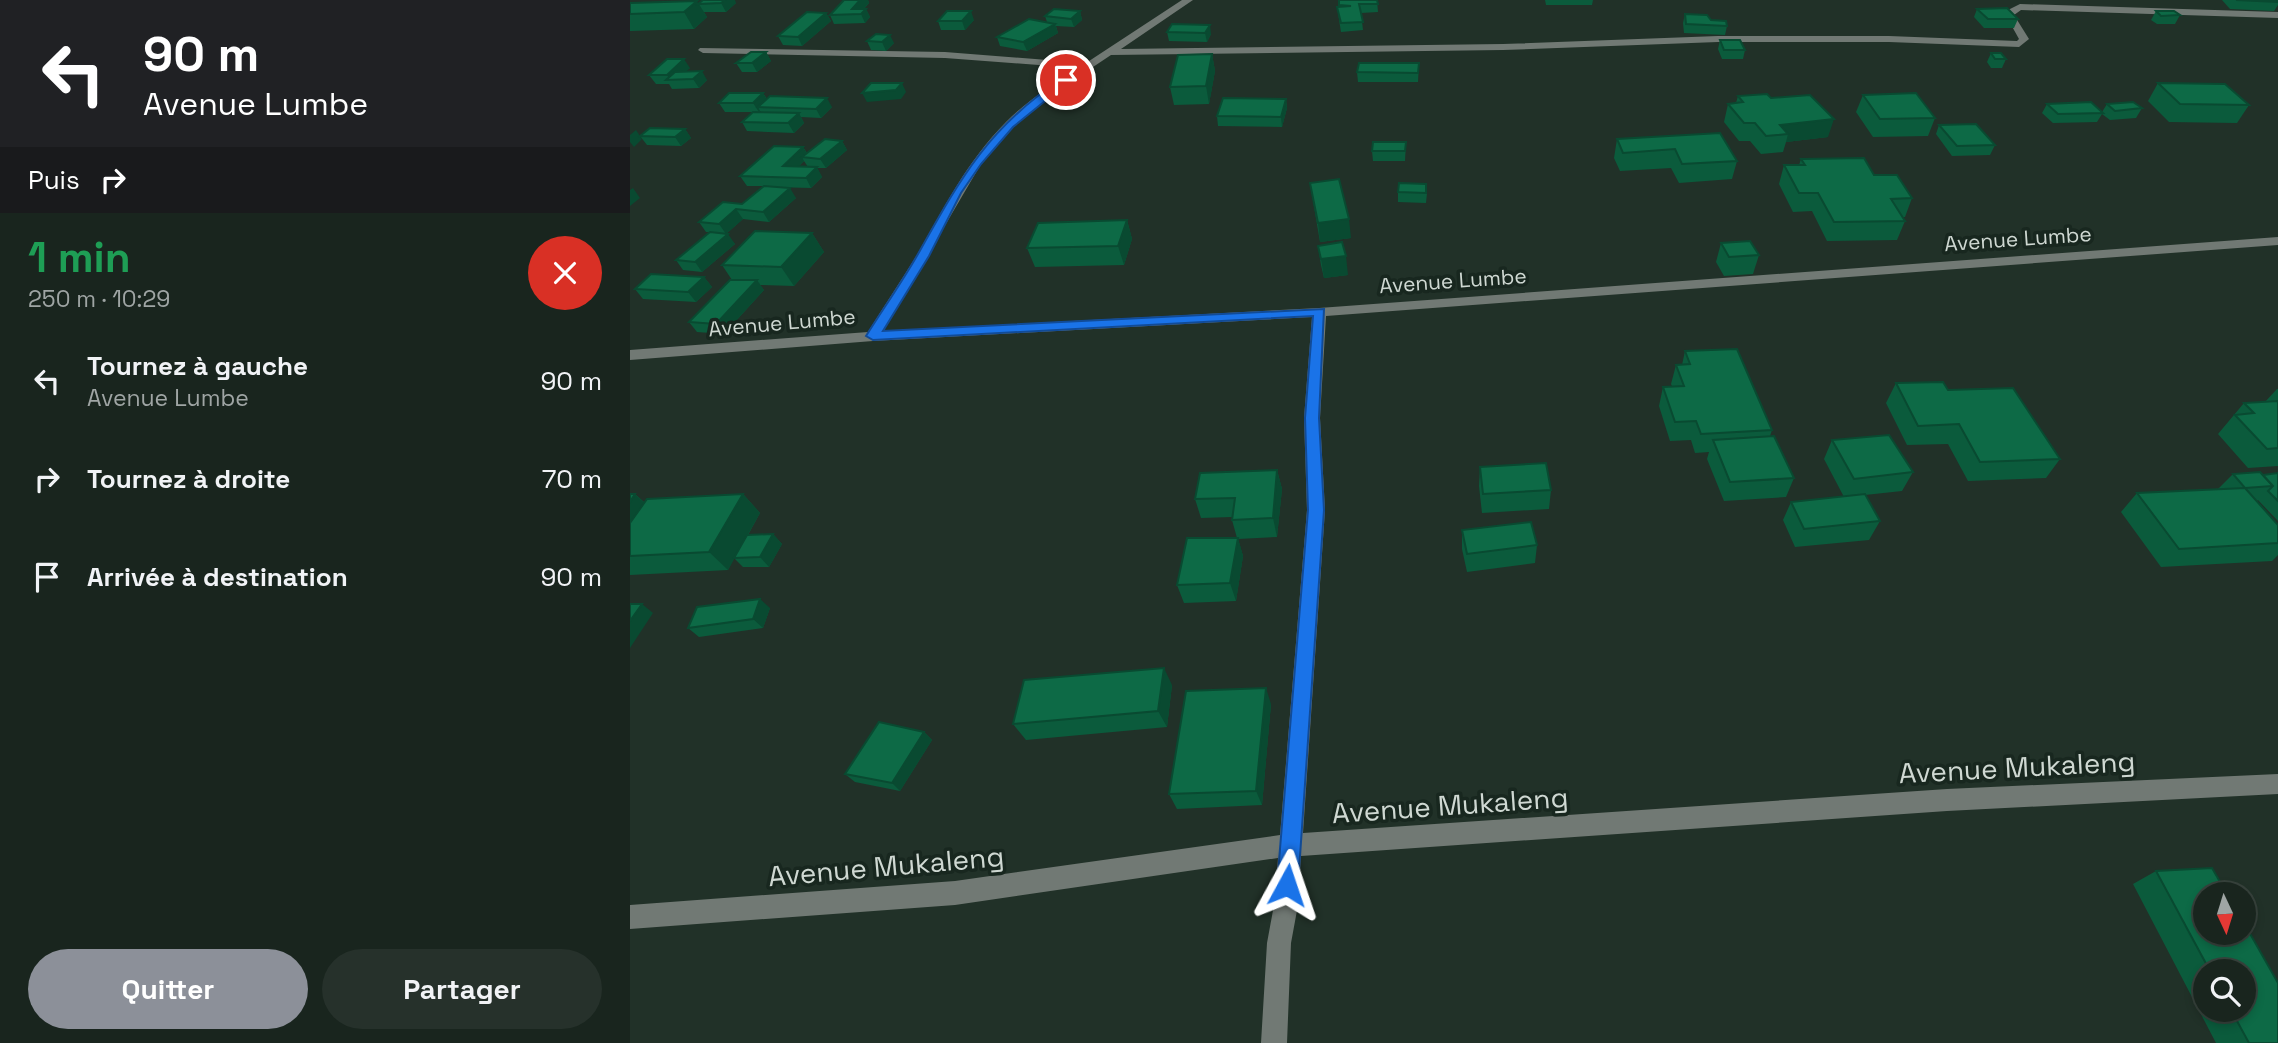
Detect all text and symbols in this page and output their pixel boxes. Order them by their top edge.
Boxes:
text: 90 m [143,23,259,85]
icon: left [28,28,119,119]
pin [1036,50,1096,110]
icon: arrive [1047,61,1085,99]
text: Avenue Lumbe [143,84,368,124]
icon: right [94,161,132,199]
text: Puis [28,163,80,197]
street label: Avenue Lumbe [1943,220,2093,257]
text: 1 min [28,231,131,284]
button: close [528,236,602,310]
street label: Avenue Lumbe [1378,262,1528,299]
text: 250 m · 10:29 [28,284,170,314]
street label: Avenue Lumbe [707,303,857,342]
text: Tournez à gauche [87,349,308,383]
icon: left [28,362,66,400]
text: 90 m [540,364,602,398]
text: Avenue Lumbe [87,383,249,413]
icon: right [28,460,66,498]
text: Tournez à droite [87,462,290,496]
text: 70 m [542,462,602,496]
icon: arrive [28,558,66,596]
text: Arrivée à destination [87,560,348,594]
text: 90 m [540,560,602,594]
street label: Avenue Mukaleng [1898,743,2136,791]
street label: Avenue Mukaleng [1331,779,1569,831]
street label: Avenue Mukaleng [766,838,1006,894]
position arrow [1250,848,1324,922]
north arrow [2193,882,2256,945]
map controls [2193,882,2256,1022]
button: Quitter [28,949,308,1029]
button: Partager [322,949,602,1029]
button: search [2193,959,2256,1022]

